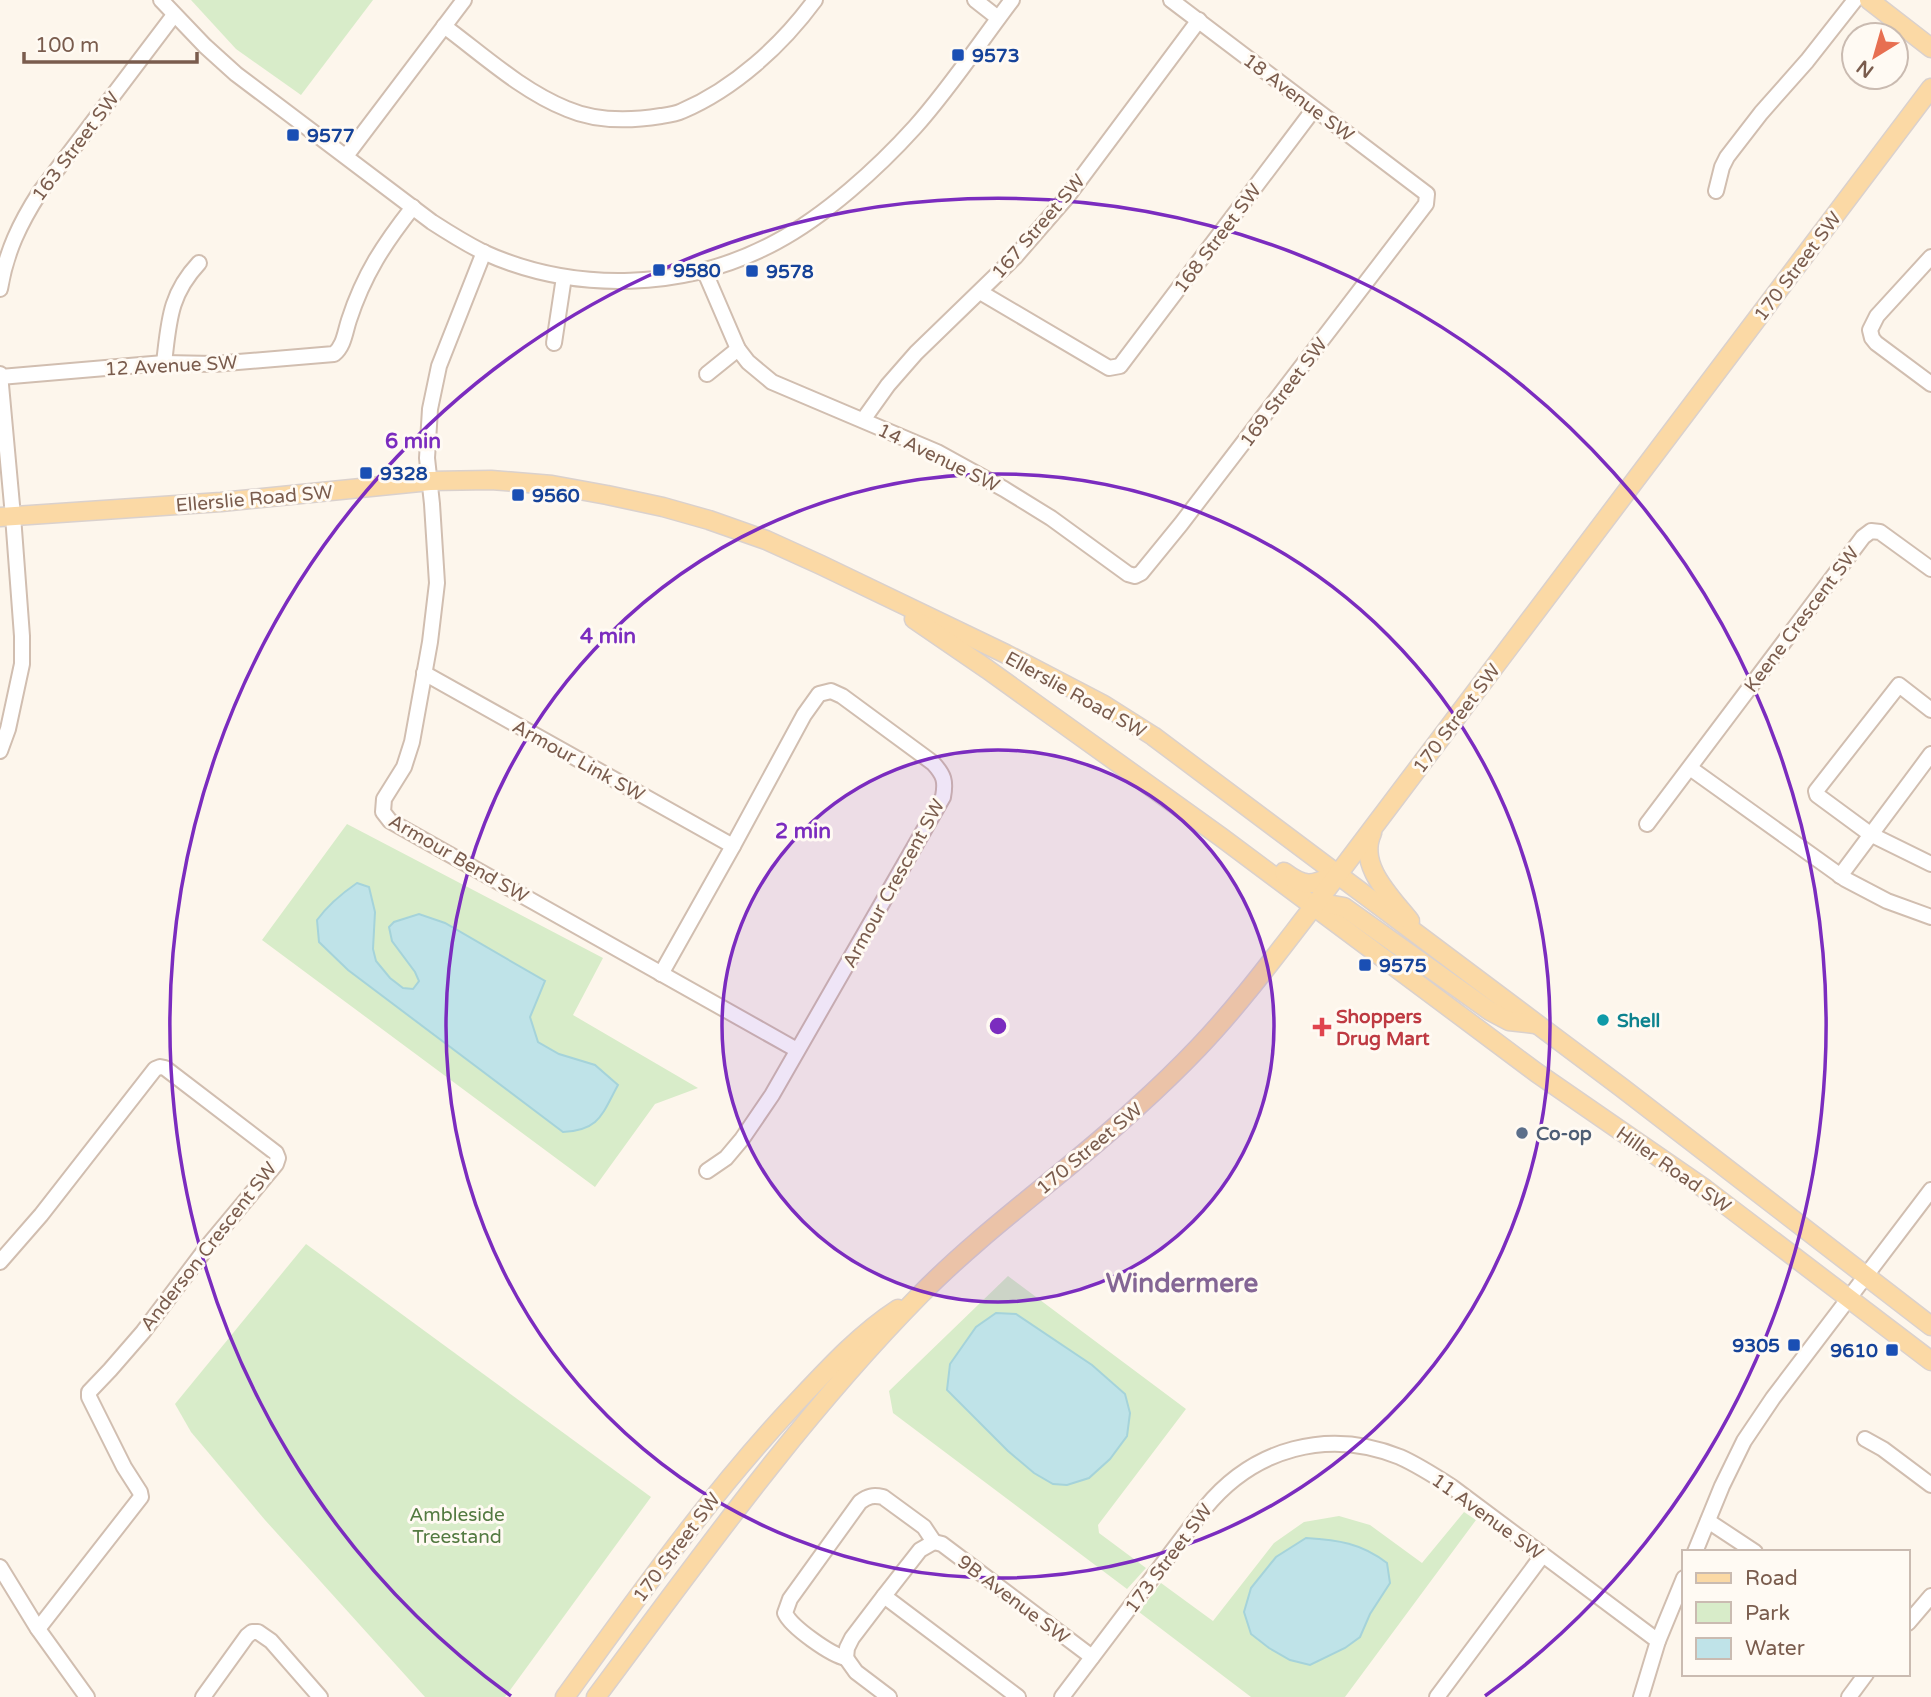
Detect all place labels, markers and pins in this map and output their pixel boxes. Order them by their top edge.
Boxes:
place label: 9573 [972,45,1020,67]
marker: 9573 [950,47,966,63]
place label: 9577 [307,125,355,147]
marker: 9577 [285,127,301,143]
place label: 9580 [673,260,721,282]
place label: 9578 [766,261,814,283]
marker: 9580 [651,262,667,278]
marker: 9578 [744,263,760,279]
place label: 9328 [380,463,428,485]
marker: 9328 [358,465,374,481]
place label: 9560 [532,485,580,507]
marker: 9560 [510,487,526,503]
place label: 9575 [1379,955,1427,977]
marker: 9575 [1357,957,1373,973]
place label: Shoppers Drug Mart [1336,1006,1430,1051]
place label: Shell [1617,1010,1660,1032]
marker: Shell [1595,1012,1611,1028]
centre of rings [986,1014,1010,1038]
marker: Shoppers Drug Mart [1314,1019,1330,1035]
place label: Co-op [1536,1123,1592,1146]
marker: Co-op [1514,1125,1530,1141]
place label: 9305 [1732,1335,1780,1357]
marker: 9305 [1786,1337,1802,1353]
place label: 9610 [1830,1340,1878,1362]
marker: 9610 [1884,1342,1900,1358]

